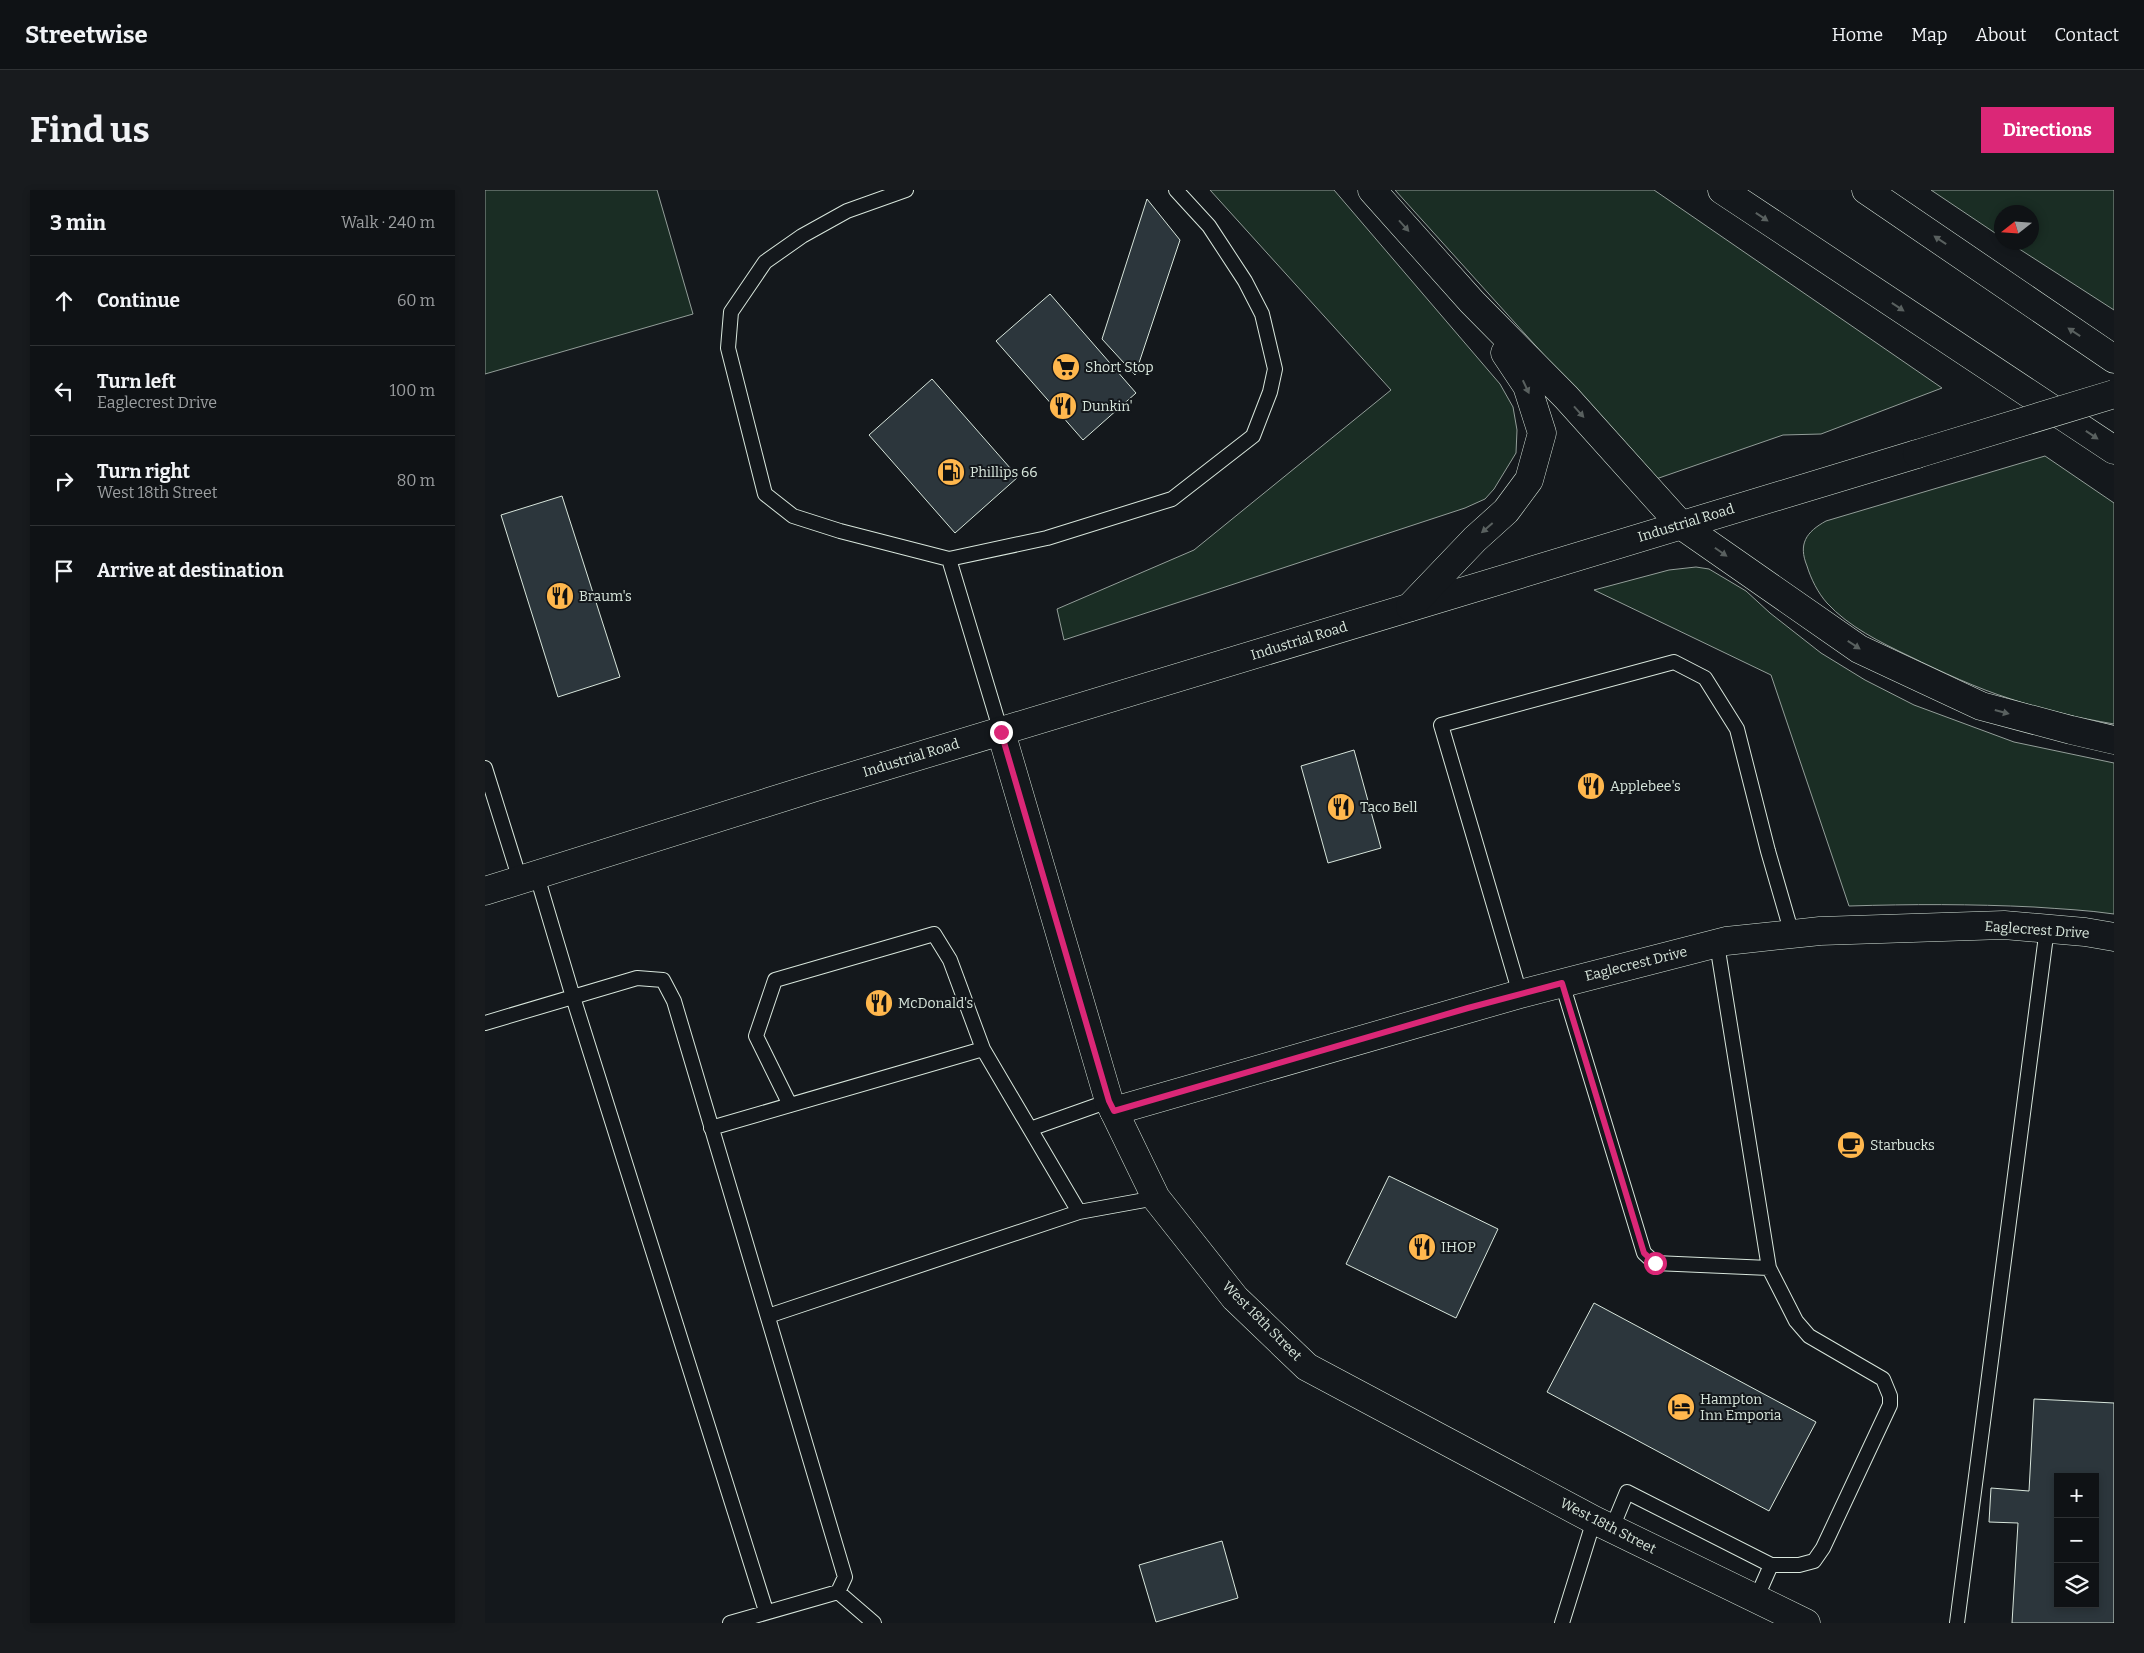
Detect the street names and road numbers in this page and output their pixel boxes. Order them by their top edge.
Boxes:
street label: Industrial Road [1636,500,1736,546]
street label: Industrial Road [1249,618,1349,664]
street label: Industrial Road [861,735,961,781]
street label: Eaglecrest Drive [1984,918,2090,942]
street label: Eaglecrest Drive [1583,943,1689,985]
street label: West 18th Street [1219,1278,1305,1364]
street label: West 18th Street [1557,1494,1659,1558]

